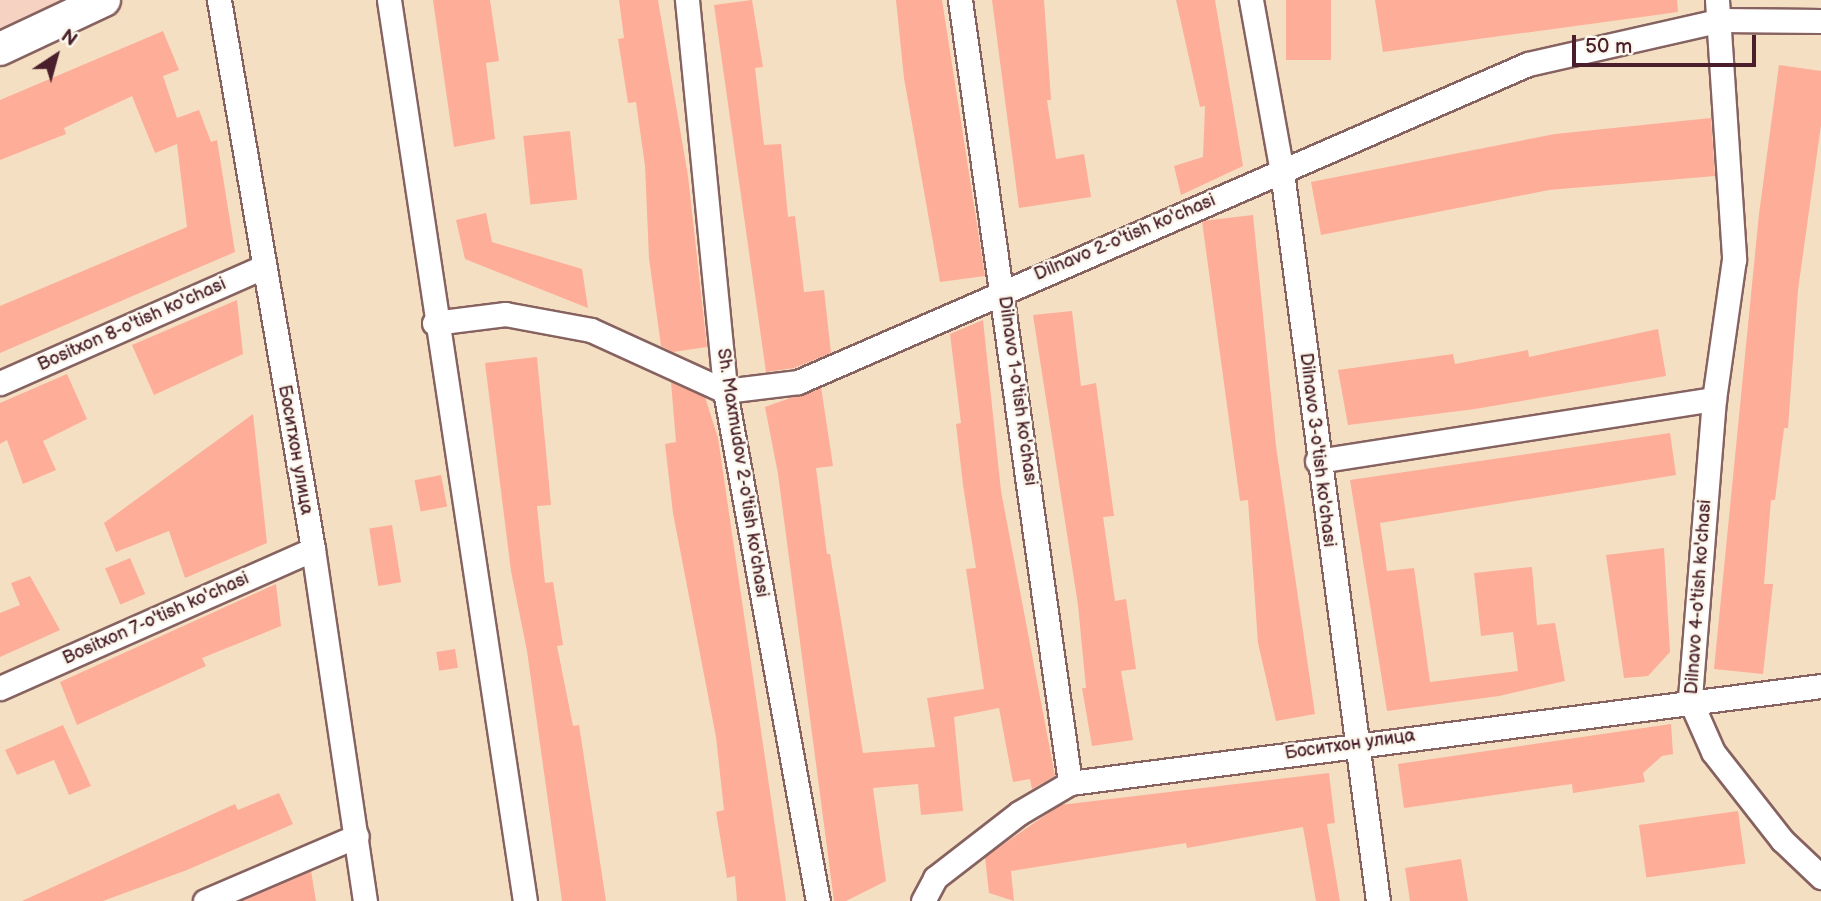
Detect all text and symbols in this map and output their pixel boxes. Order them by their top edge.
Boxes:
north arrow [21,21,91,91]
scale bar [1576,21,1760,65]
text: N [56,25,81,52]
text: 50 m [1585,34,1632,59]
street label: Dilnavo 2-o'tish ko'chasi [1031,190,1219,286]
street label: Bositxon 8-o'tish ko'chasi [34,274,230,376]
street label: Dilnavo 1-o'tish ko'chasi [993,295,1041,487]
street label: Sh. Maxmudov 2-o'tish ko'chasi [712,347,772,599]
street label: Dilnavo 3-o'tish ko'chasi [1294,352,1340,548]
street label: Боситхон улица [273,383,317,517]
street label: Dilnavo 4-o'tish ko'chasi [1681,499,1717,695]
street label: Bositxon 7-o'tish ko'chasi [59,568,253,670]
street label: Боситхон улица [1283,725,1417,765]

